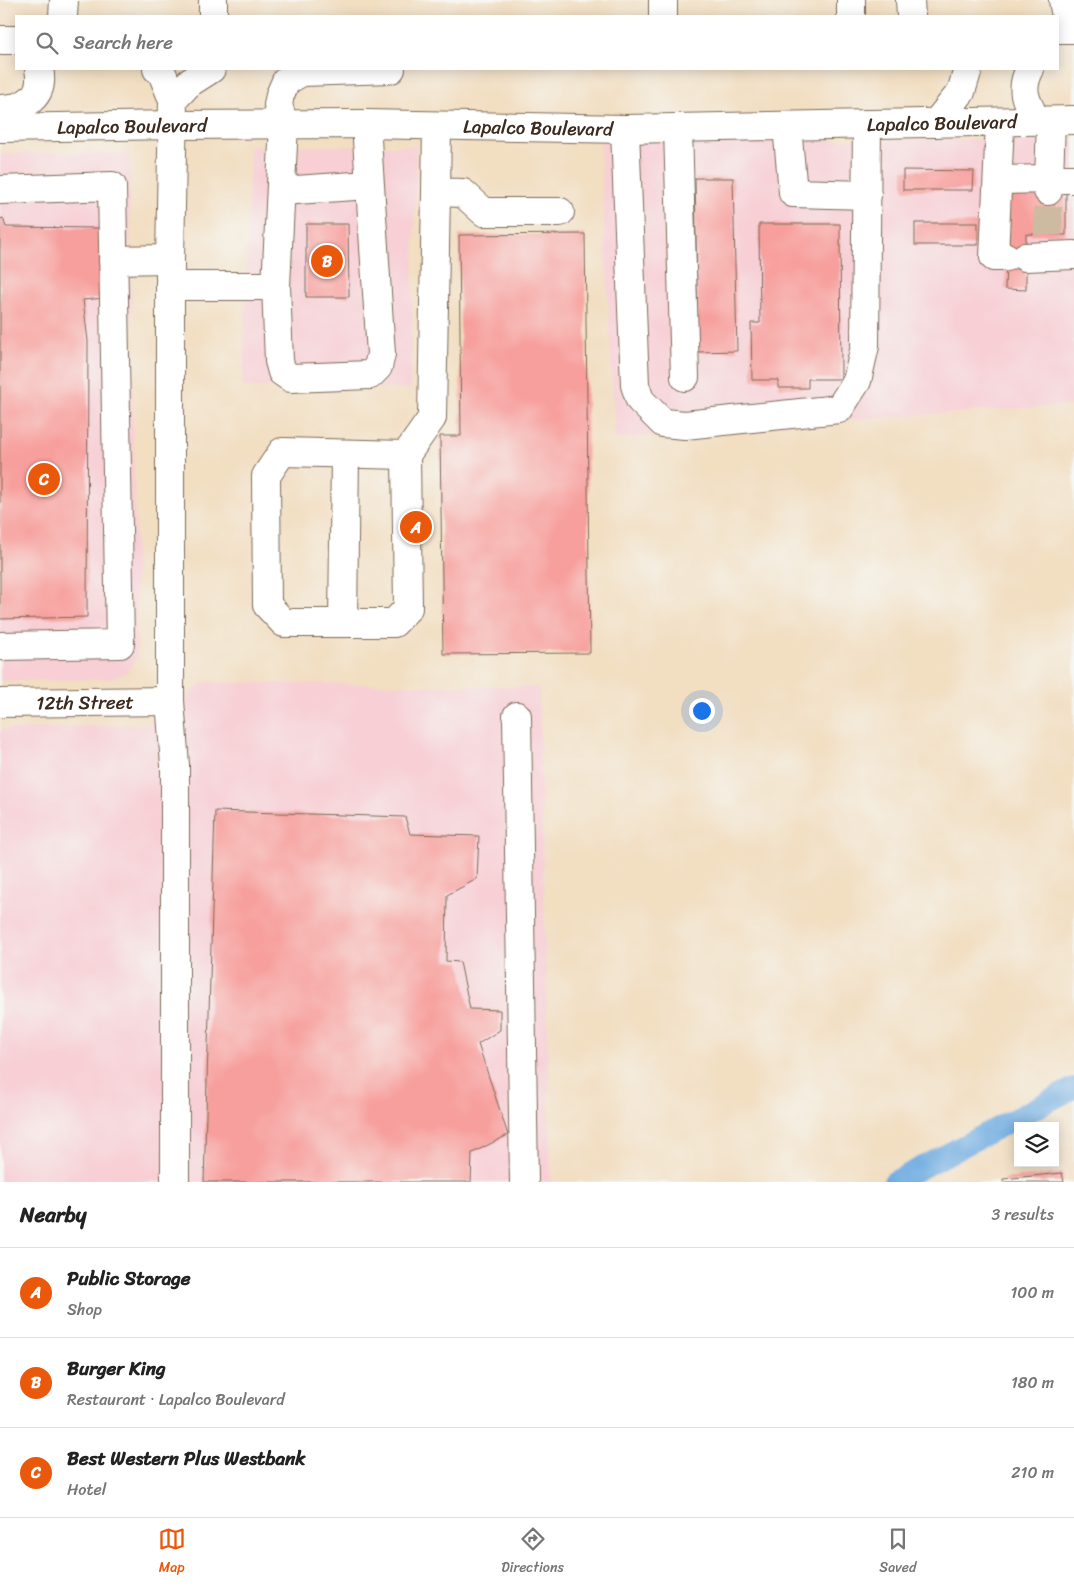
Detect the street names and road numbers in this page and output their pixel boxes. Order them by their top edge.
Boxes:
street label: Lapalco Boulevard [867,105,1019,141]
street label: Lapalco Boulevard [57,109,209,144]
street label: Lapalco Boulevard [463,110,615,146]
street label: 12th Street [36,685,134,720]

